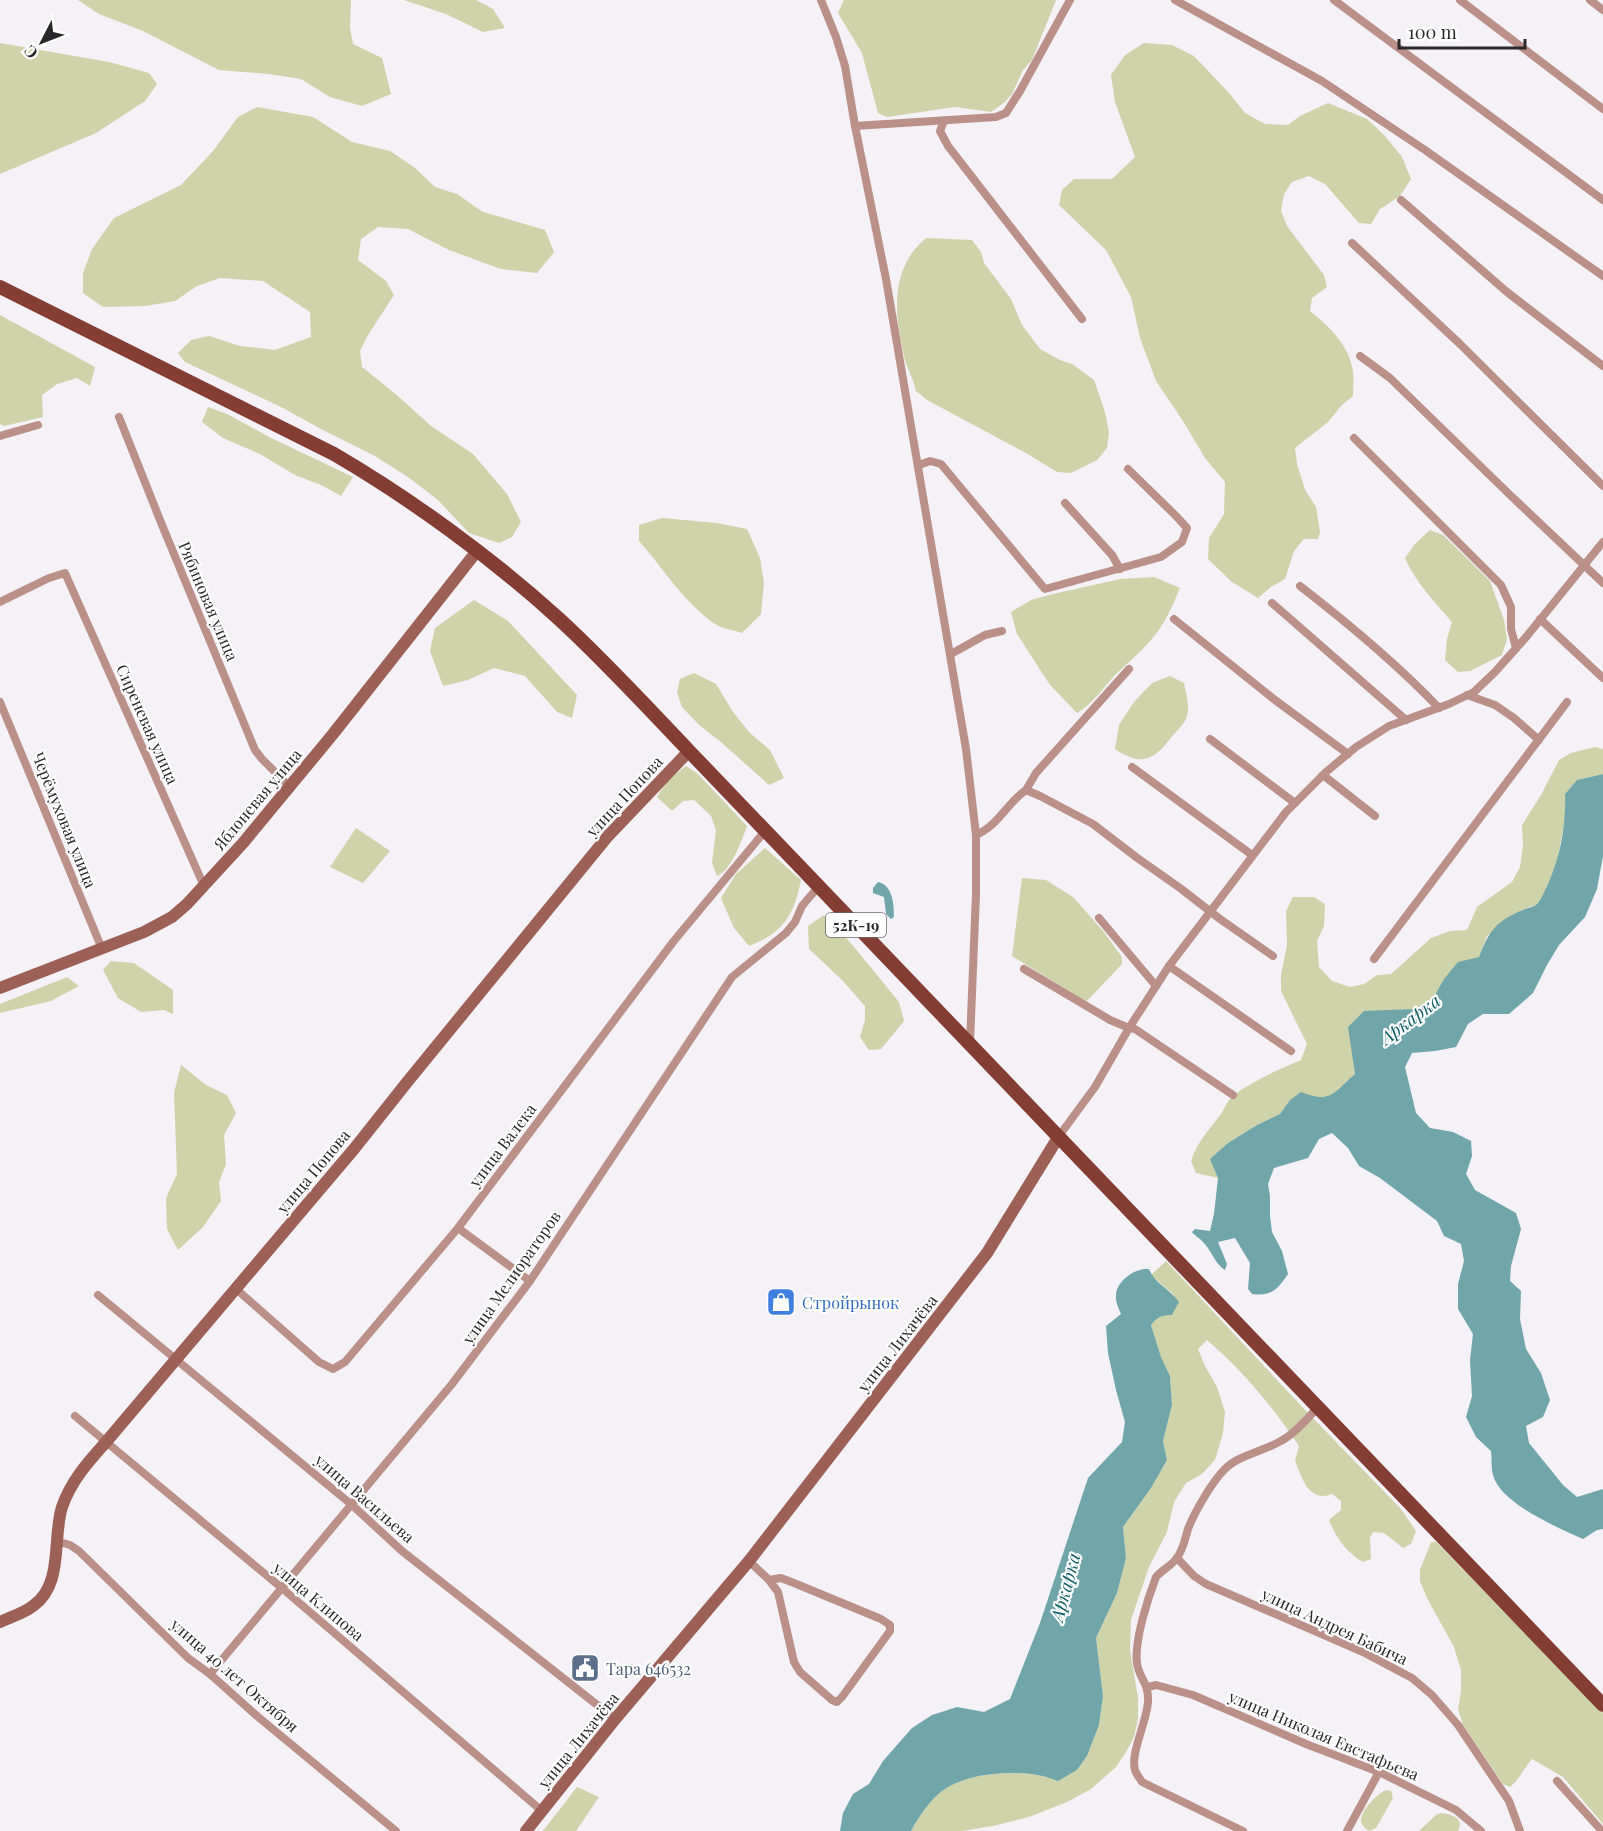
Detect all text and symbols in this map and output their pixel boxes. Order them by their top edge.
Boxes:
north arrow [12,12,72,72]
scale bar [1399,12,1525,50]
text: 100 m [1408,20,1457,44]
text: С [19,41,42,64]
street label: Рябиновая улица [174,538,244,664]
street label: Сиреневая улица [112,661,184,787]
street label: Яблоневая улица [208,744,306,855]
street label: Черёмуховая улица [28,749,102,891]
street label: улица Попова [581,751,667,842]
road number: 52К-19 [826,913,886,937]
water label: Аркарка [1373,988,1445,1051]
street label: улица Валека [463,1099,540,1192]
street label: улица Попова [271,1125,354,1218]
street label: улица Мелиораторов [457,1206,565,1349]
shop icon: Стройрынок [765,1286,797,1318]
street label: улица Лихачёва [852,1290,942,1397]
place label: Стройрынок [802,1292,899,1313]
street label: улица Васильева [310,1448,419,1547]
water label: Аркарка [1044,1550,1086,1626]
street label: улица Клипова [268,1556,369,1645]
street label: улица Андрея Бабича [1258,1582,1411,1669]
street label: улица 40 лет Октября [166,1613,304,1737]
public building icon: Тара 646532 [569,1652,601,1684]
place label: Тара 646532 [606,1658,691,1679]
street label: улица Николая Евстафьева [1225,1685,1422,1785]
street label: улица Лихачёва [532,1688,623,1793]

